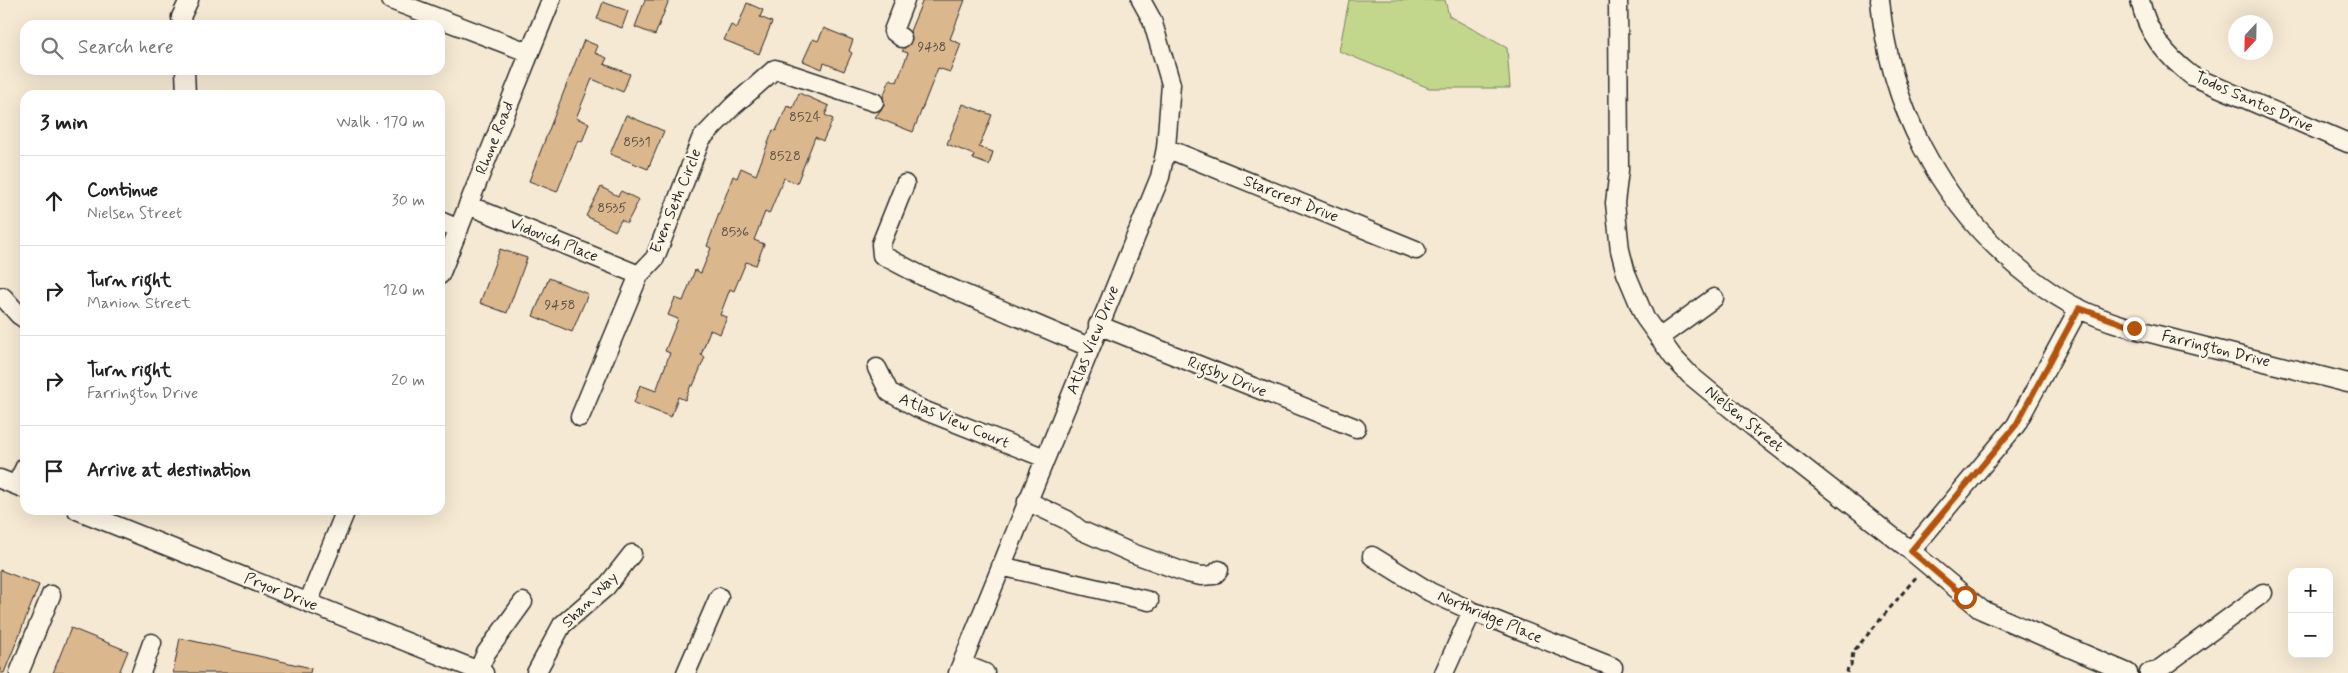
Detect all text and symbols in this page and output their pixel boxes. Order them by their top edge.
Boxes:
north arrow [2228,15,2273,60]
search box [20,20,445,75]
icon: search [38,34,66,62]
text: Search here [78,35,174,60]
house number: 9438 [918,38,946,56]
street label: Todos Santos Drive [2191,66,2317,138]
street label: Rhone Road [471,98,519,178]
house number: 8524 [789,108,821,126]
text: 3 min [40,109,88,137]
text: Walk · 170 m [336,112,425,133]
house number: 8531 [623,133,651,151]
street label: Even Seth Circle [645,146,707,256]
house number: 8528 [769,147,801,165]
street label: Starcrest Drive [1240,170,1342,228]
text: Continue [87,178,158,203]
icon: ahead [40,187,68,215]
text: 30 m [392,190,425,211]
house number: 8535 [597,199,627,217]
text: Nielsen Street [87,203,182,224]
street label: Vidovich Place [507,213,601,267]
house number: 8536 [721,223,749,241]
text: Turn right [87,268,171,293]
icon: right [40,277,68,305]
text: 120 m [383,280,425,301]
street label: Atlas View Drive [1062,283,1124,397]
text: Manion Street [87,293,191,314]
house number: 9458 [544,296,576,314]
route end [2123,317,2146,340]
street label: Farrington Drive [2159,325,2272,374]
street label: Rigsby Drive [1184,352,1270,403]
text: Turn right [87,358,171,383]
icon: right [40,367,68,395]
text: 20 m [391,370,425,391]
street label: Nielsen Street [1700,381,1788,457]
text: Farrington Drive [87,383,198,404]
street label: Atlas View Court [896,388,1012,454]
icon: arrive [40,457,68,485]
text: Arrive at destination [87,458,251,483]
street label: Shan Way [557,567,623,633]
street label: Pryor Drive [241,568,321,616]
map controls [2288,568,2333,658]
button: + [2288,568,2333,613]
street label: Northridge Place [1434,585,1546,650]
route start [1954,586,1977,609]
button: − [2288,613,2333,658]

